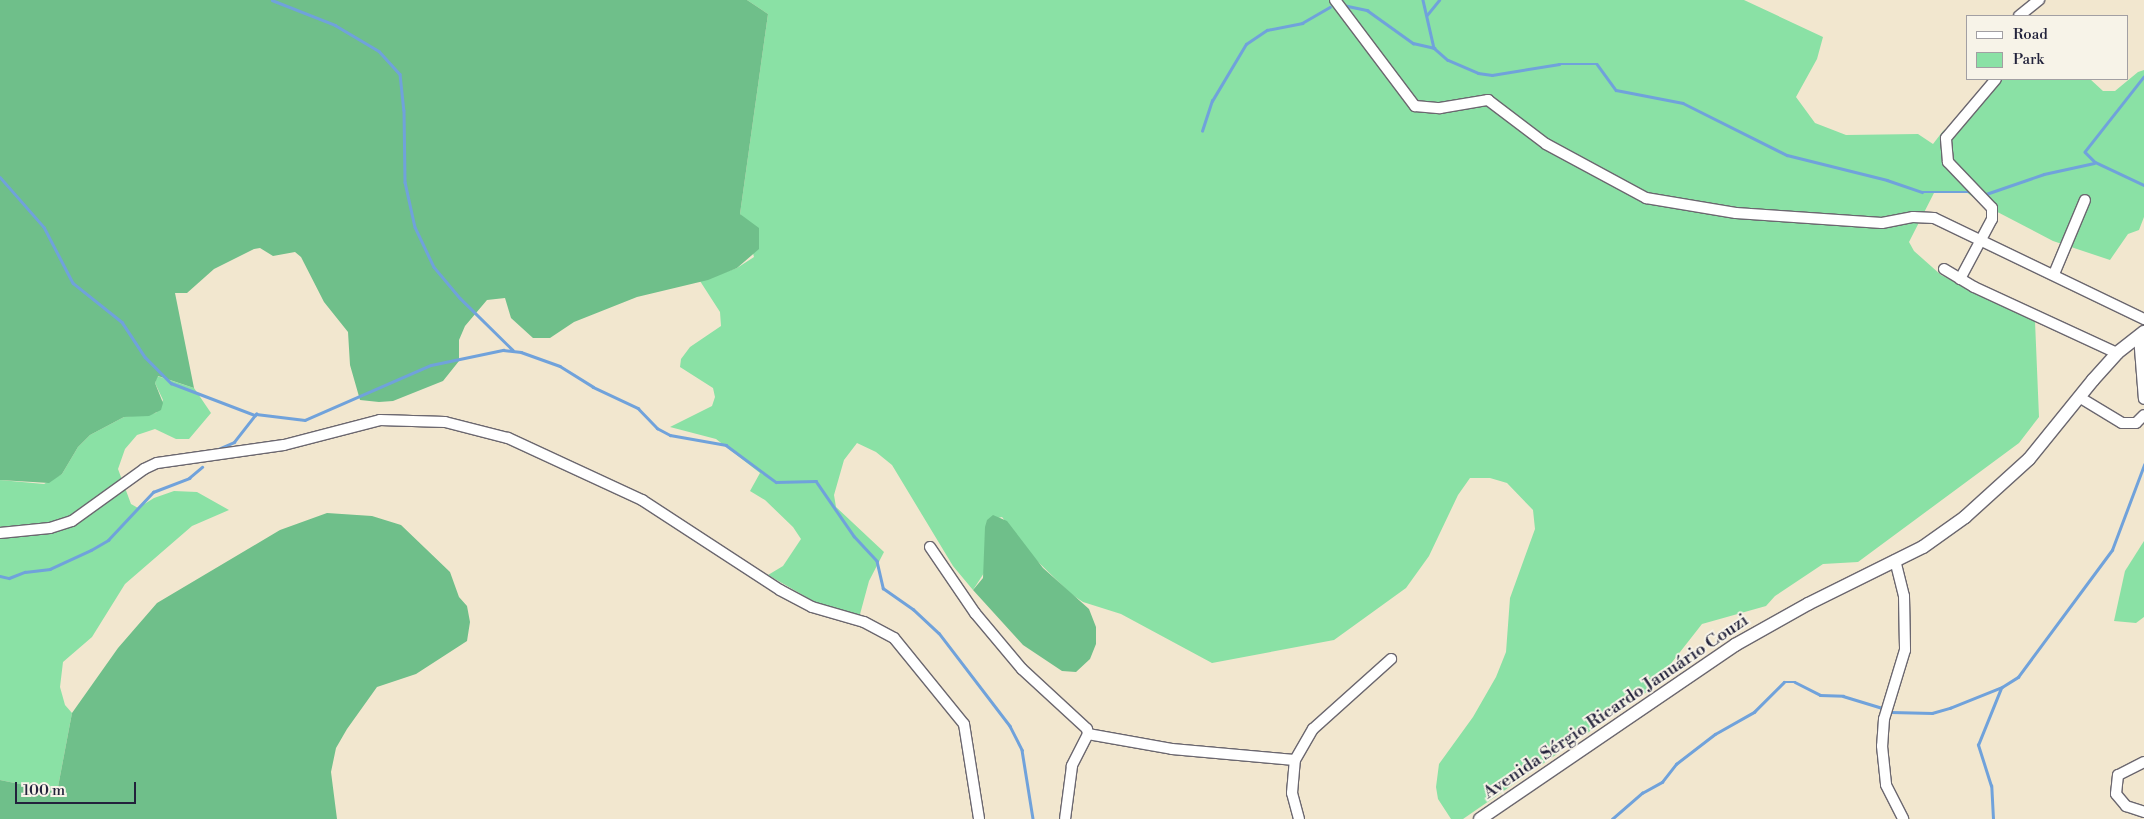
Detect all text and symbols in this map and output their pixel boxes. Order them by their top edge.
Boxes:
legend [1966,15,2129,80]
text: Road [2013,25,2048,44]
text: Park [2013,50,2044,69]
street label: Avenida Sérgio Ricardo Januário Couzi [1479,610,1753,804]
scale bar [18,772,139,804]
text: 100 m [23,781,65,800]

